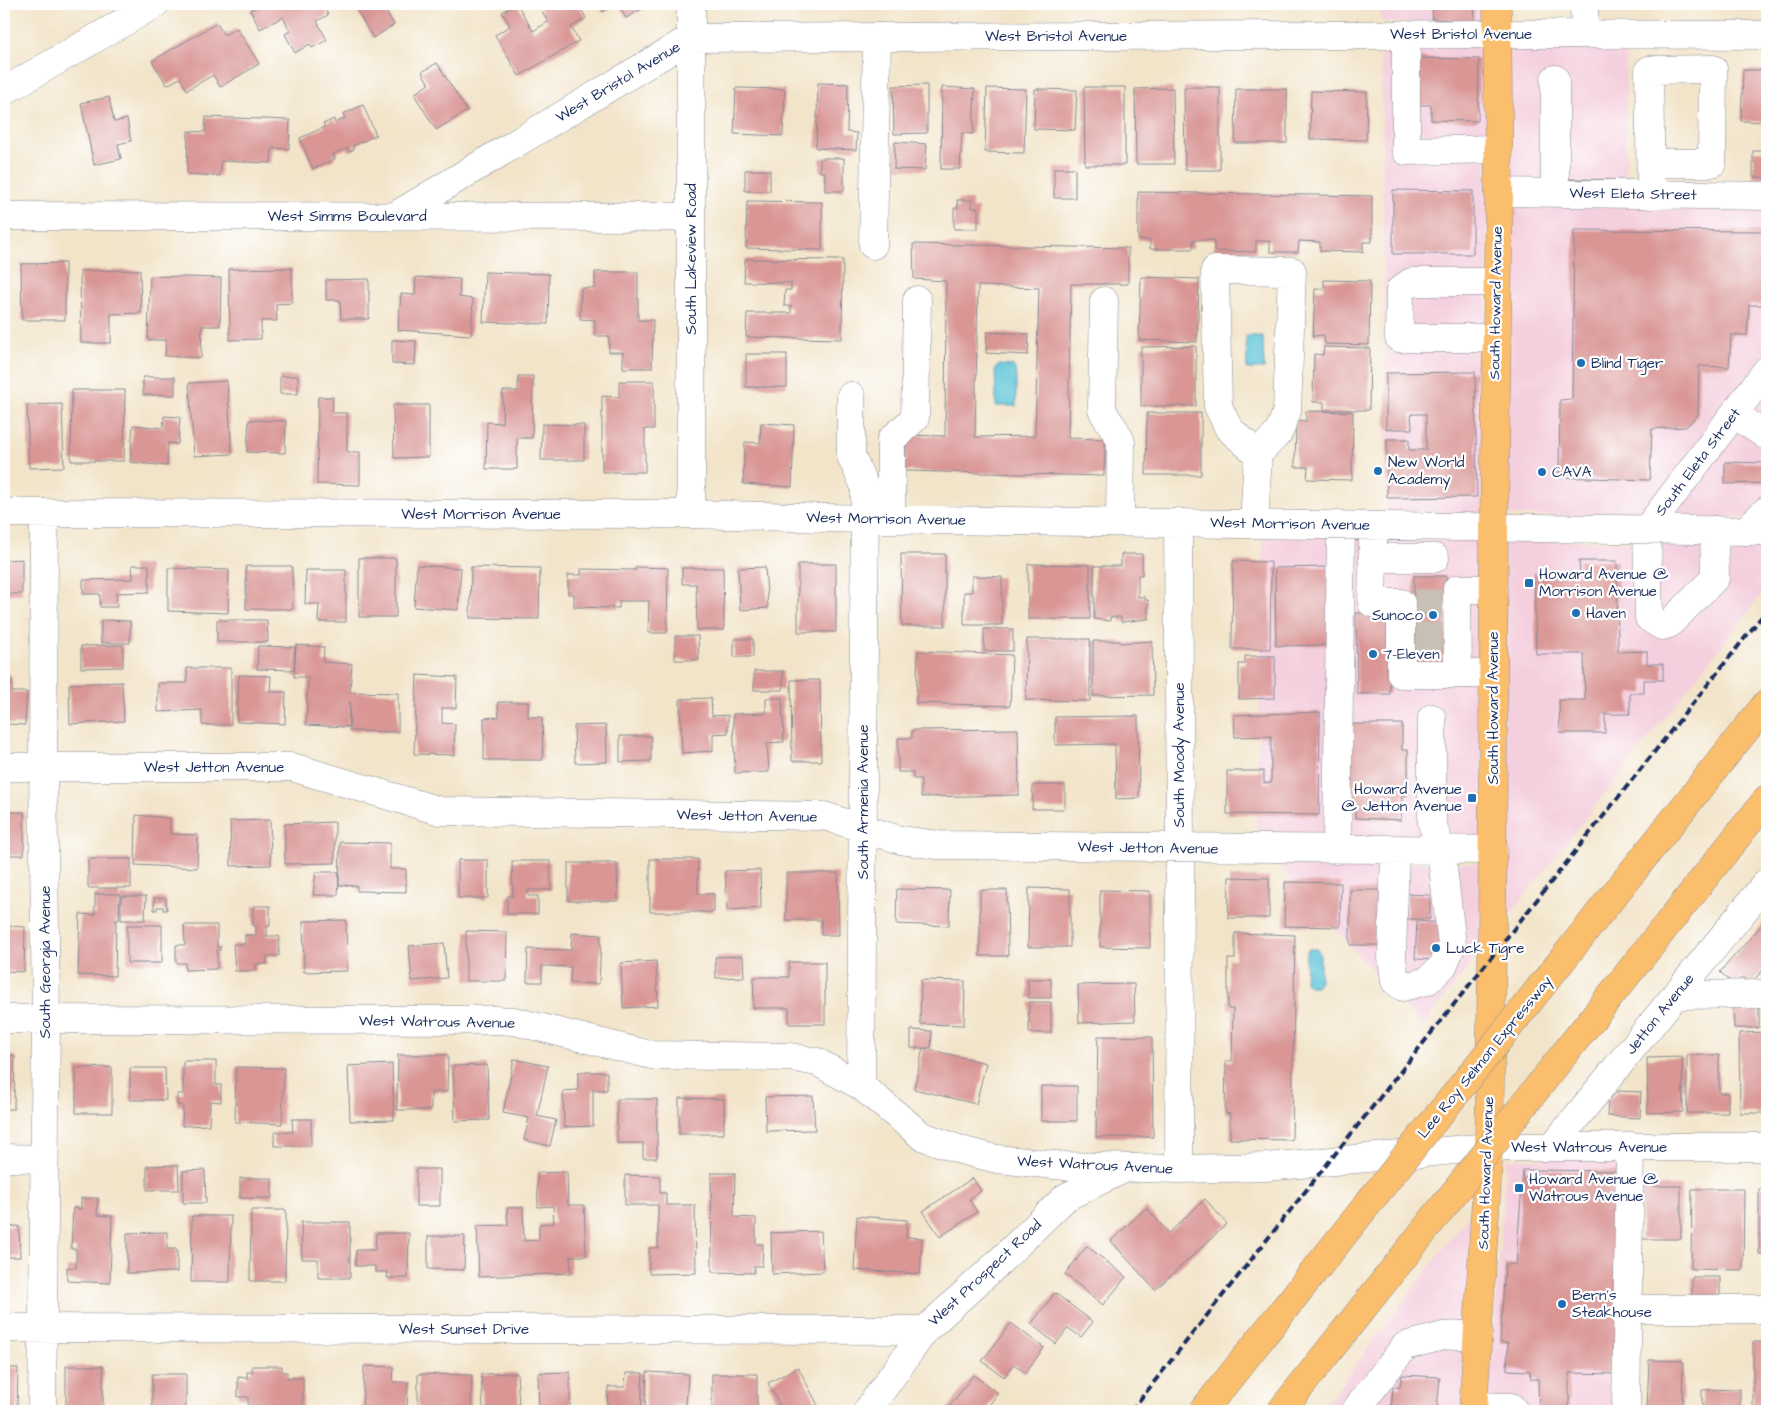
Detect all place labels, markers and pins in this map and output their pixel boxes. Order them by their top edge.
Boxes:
place label: Blind Tiger [1591,353,1663,375]
marker: Blind Tiger [1575,357,1587,369]
place label: New World Academy [1388,452,1465,491]
place label: CAVA [1552,462,1592,483]
marker: New World Academy [1372,465,1384,477]
marker: CAVA [1536,466,1548,478]
place label: Howard Avenue @ Morrison Avenue [1539,564,1669,602]
marker: Howard Avenue @ Morrison Avenue [1523,577,1535,589]
place label: Haven [1586,603,1627,624]
place label: Sunoco [1372,605,1424,626]
marker: Haven [1570,607,1582,619]
marker: Sunoco [1427,609,1439,621]
place label: 7-Eleven [1383,644,1440,665]
marker: 7-Eleven [1367,648,1379,660]
place label: Howard Avenue @ Jetton Avenue [1341,779,1462,817]
marker: Howard Avenue @ Jetton Avenue [1466,792,1478,804]
place label: Luck Tigre [1446,938,1524,960]
marker: Luck Tigre [1430,942,1442,954]
place label: Howard Avenue @ Watrous Avenue [1529,1169,1659,1207]
marker: Howard Avenue @ Watrous Avenue [1513,1182,1525,1194]
place label: Bern's Steakhouse [1572,1285,1652,1323]
marker: Bern's Steakhouse [1556,1298,1568,1310]

